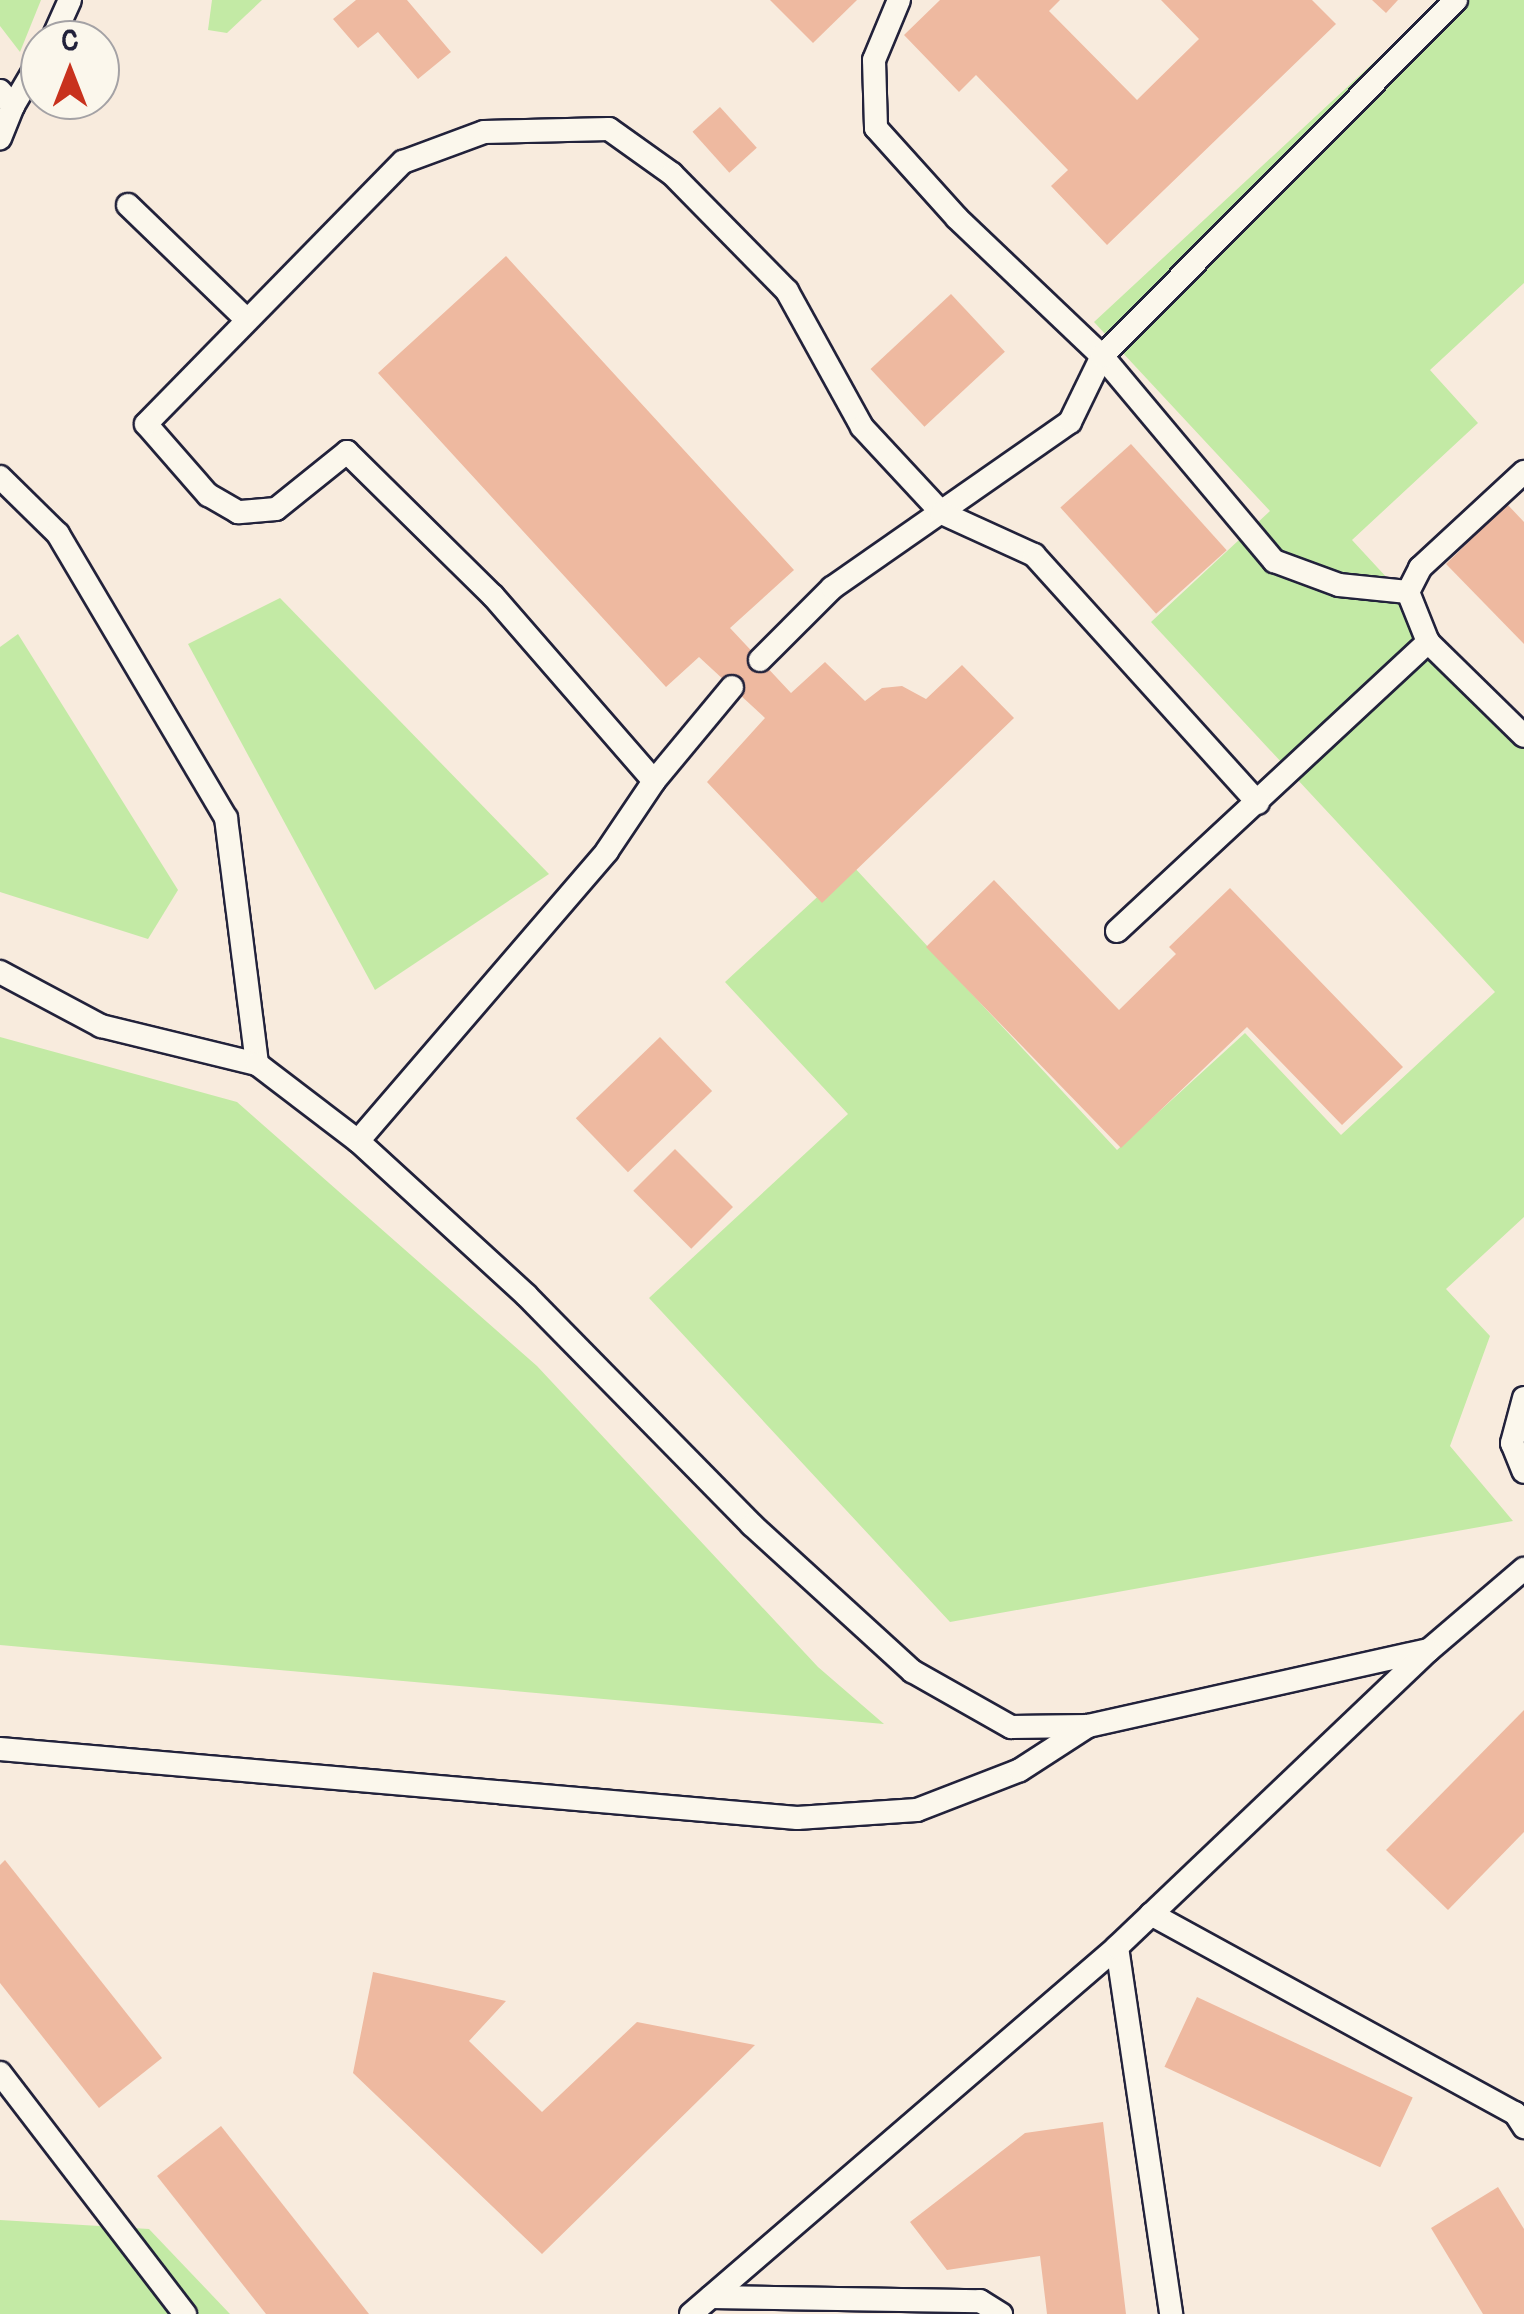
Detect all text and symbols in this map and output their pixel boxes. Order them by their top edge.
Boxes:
north arrow [20,20,120,120]
text: С [61,24,79,59]

